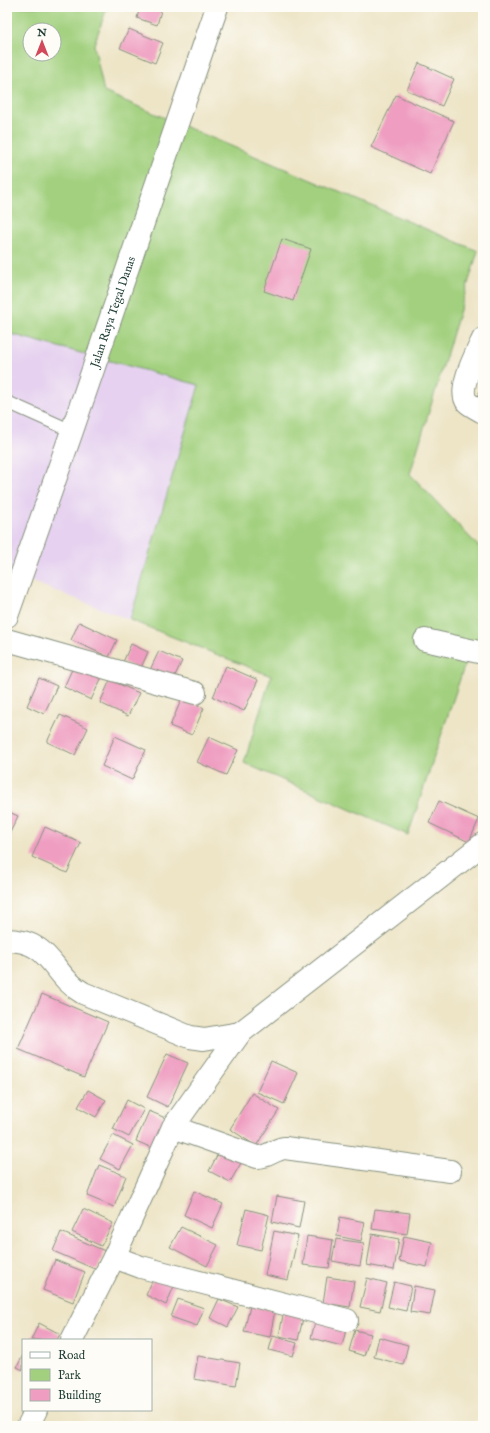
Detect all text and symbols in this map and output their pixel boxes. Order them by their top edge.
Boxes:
north arrow [22,22,62,62]
text: N [36,26,47,40]
street label: Jalan Raya Tegal Danas [87,254,139,372]
legend [22,1339,152,1411]
text: Road [58,1348,86,1363]
text: Park [58,1368,81,1383]
text: Building [58,1388,102,1403]

